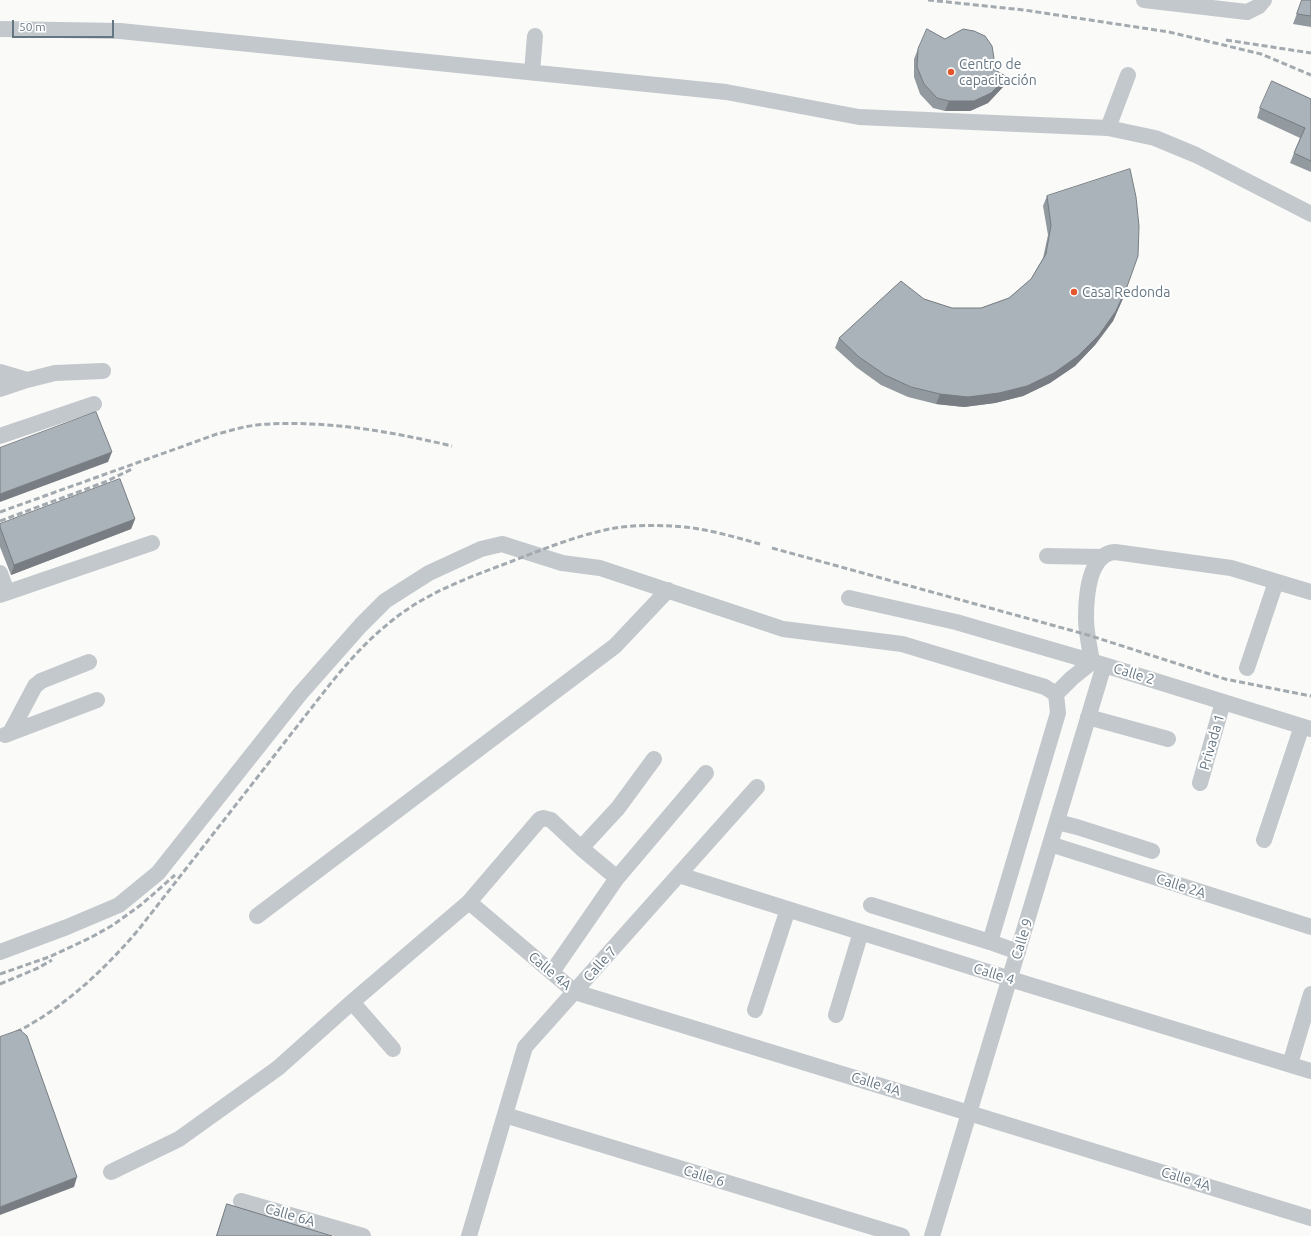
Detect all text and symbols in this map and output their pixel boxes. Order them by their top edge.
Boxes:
scale bar [14,12,116,38]
text: 50 m [19,20,46,33]
place label: Centro de capacitación [959,56,1037,88]
marker: Centro de capacitación [946,67,956,77]
place label: Casa Redonda [1082,284,1170,300]
marker: Casa Redonda [1069,287,1079,297]
street label: Calle 2 [1111,660,1157,688]
street label: Privada 1 [1196,712,1228,772]
street label: Calle 2A [1154,870,1208,902]
street label: Calle 9 [1008,916,1036,962]
street label: Calle 7 [580,943,620,985]
street label: Calle 4A [525,948,575,994]
street label: Calle 4 [971,960,1017,988]
street label: Calle 4A [849,1069,903,1099]
street label: Calle 6 [681,1162,727,1190]
street label: Calle 4A [1159,1164,1213,1194]
street label: Calle 6A [263,1200,317,1230]

